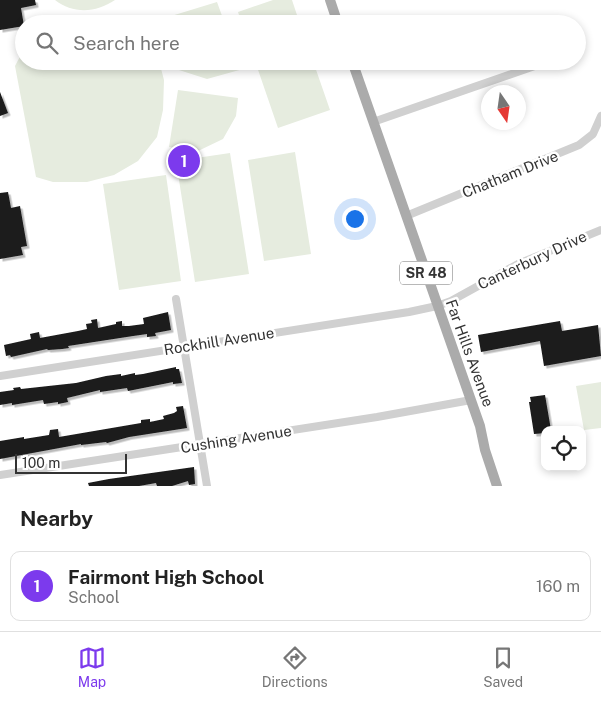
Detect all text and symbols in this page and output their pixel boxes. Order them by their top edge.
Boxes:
search box [15,15,586,70]
icon: search [33,29,61,57]
text: Search here [73,32,180,54]
north arrow [481,85,526,130]
pin: 1 [168,142,200,180]
street label: Chatham Drive [459,147,561,201]
your location [342,206,368,232]
street label: Canterbury Drive [475,227,589,293]
road number: SR 48 [400,262,452,284]
street label: Far Hills Avenue [443,297,497,409]
street label: Rockhill Avenue [163,324,275,358]
street label: Cushing Avenue [179,422,293,456]
map controls [541,426,586,471]
button: locate [541,426,586,471]
scale bar [15,451,128,474]
text: 100 m [22,455,60,471]
text: Nearby [20,506,93,531]
text: Fairmont High School [68,566,264,588]
text: 1 [34,577,40,596]
text: 160 m [536,577,580,596]
text: School [68,588,119,607]
tab: Map [78,644,106,690]
tab: Directions [262,644,328,690]
tab: Saved [483,644,523,690]

